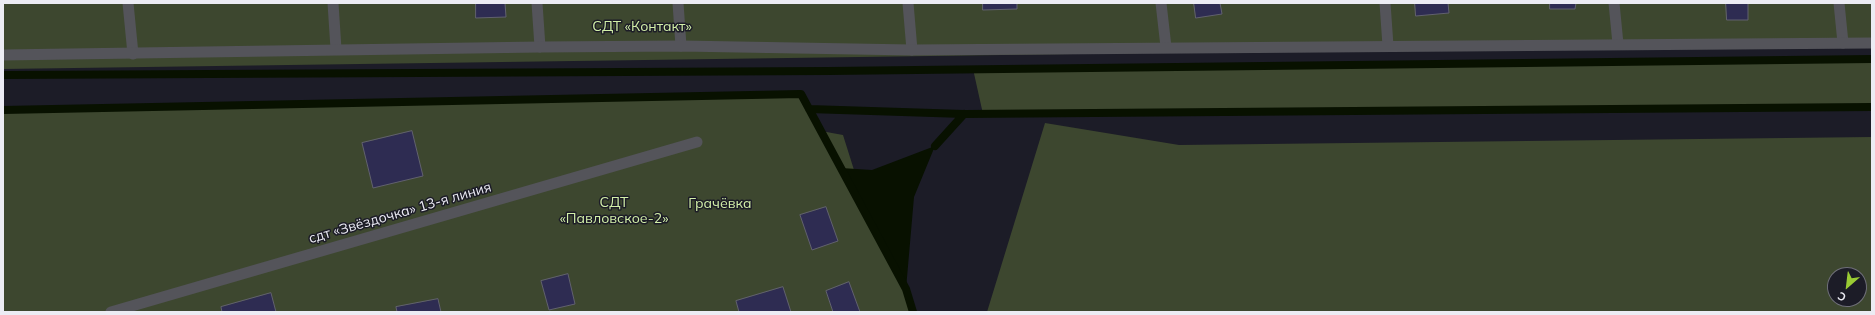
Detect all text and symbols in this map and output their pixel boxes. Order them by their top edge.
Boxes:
park label: СДТ «Контакт» [592,19,692,35]
street label: сдт «Звёздочка» 13-я линия [307,179,493,247]
park label: СДТ «Павловское-2» [560,195,668,228]
park label: Грачёвка [688,196,752,212]
north arrow [1827,267,1867,307]
text: С [1835,289,1848,305]

